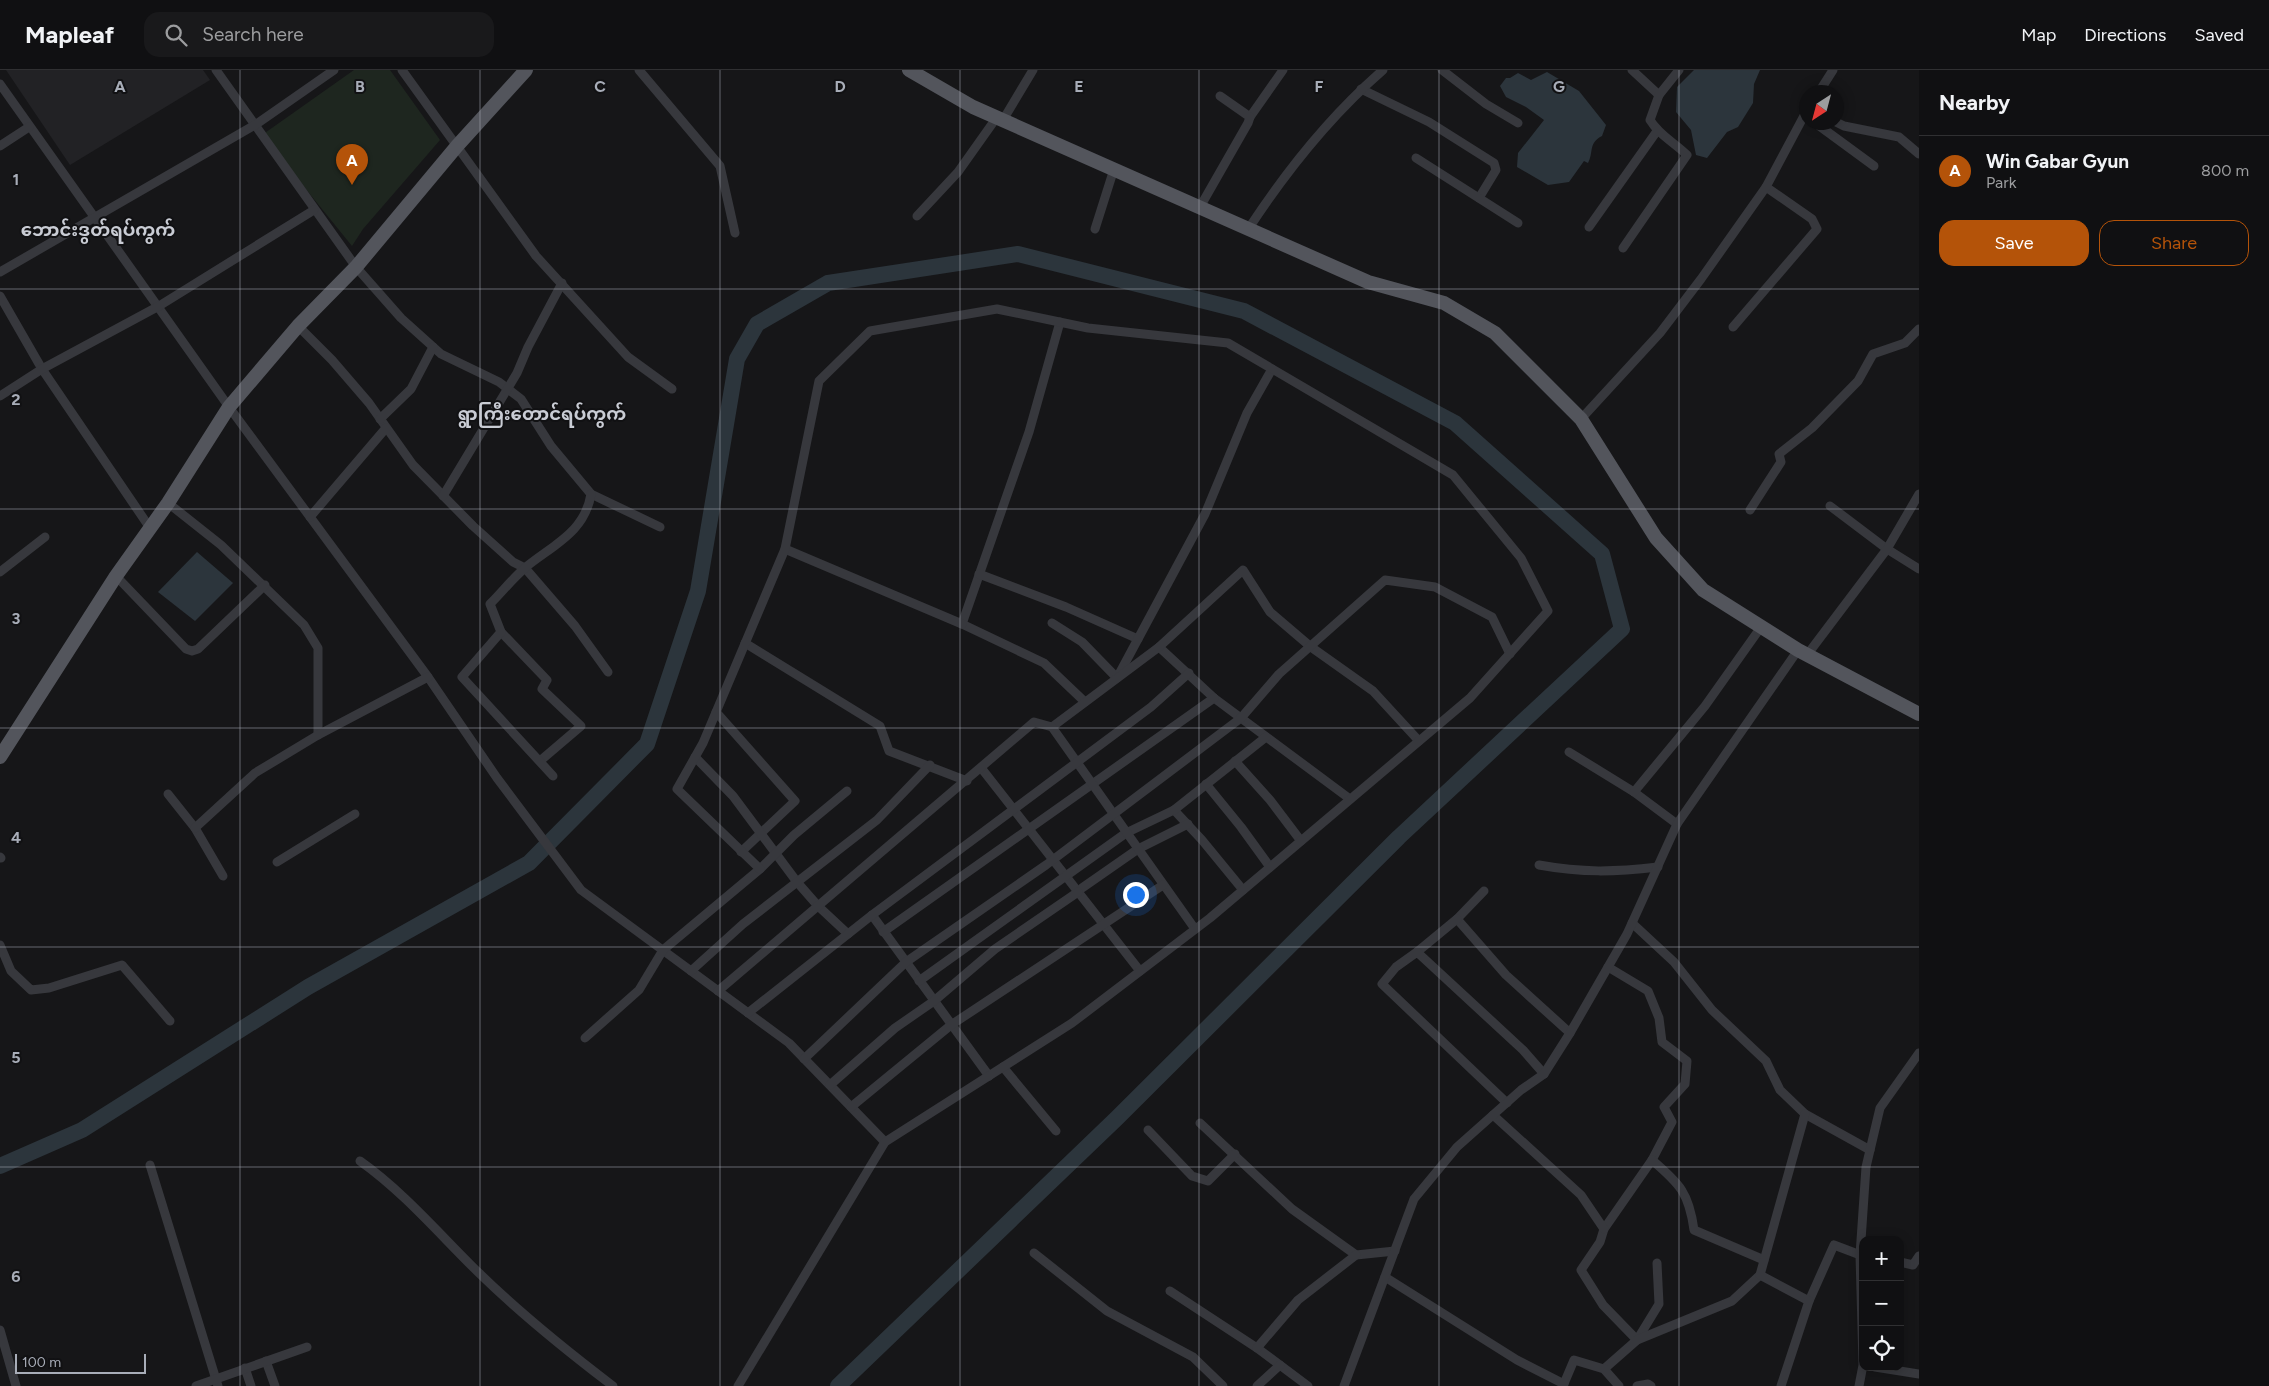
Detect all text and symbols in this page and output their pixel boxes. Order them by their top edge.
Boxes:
search box [144,12,494,57]
text: Mapleaf [25,20,114,49]
icon: search [162,21,190,49]
text: Search here [202,23,304,46]
text: Map [2021,24,2056,46]
text: Directions [2084,24,2166,46]
text: Saved [2194,24,2244,46]
text: A [114,77,126,96]
text: B [355,77,365,96]
text: C [594,77,606,96]
text: D [834,77,846,96]
text: E [1074,77,1084,96]
text: F [1315,77,1324,96]
text: G [1553,77,1565,96]
north arrow [1799,85,1844,130]
text: Nearby [1939,90,2010,115]
pin: A [336,144,368,185]
text: Win Gabar Gyun [1986,150,2129,173]
text: A [1949,161,1961,180]
text: 800 m [2201,161,2249,180]
text: 1 [13,170,19,189]
text: Park [1986,173,2016,192]
district label: ဘောင်းဒွတ်ရပ်ကွက် [21,218,175,244]
button: Save [1939,220,2089,266]
button: Share [2099,220,2249,266]
text: 2 [11,390,21,409]
district label: ရွာကြီးတောင်ရပ်ကွက် [458,402,626,428]
text: 3 [12,609,21,628]
text: 4 [11,828,21,847]
your location [1123,882,1149,908]
text: 5 [11,1048,21,1067]
map controls [1859,1236,1904,1371]
button: + [1859,1236,1904,1281]
text: 6 [11,1267,21,1286]
button: − [1859,1281,1904,1326]
button: locate [1859,1326,1904,1371]
scale bar [15,1351,146,1374]
text: 100 m [22,1354,61,1371]

